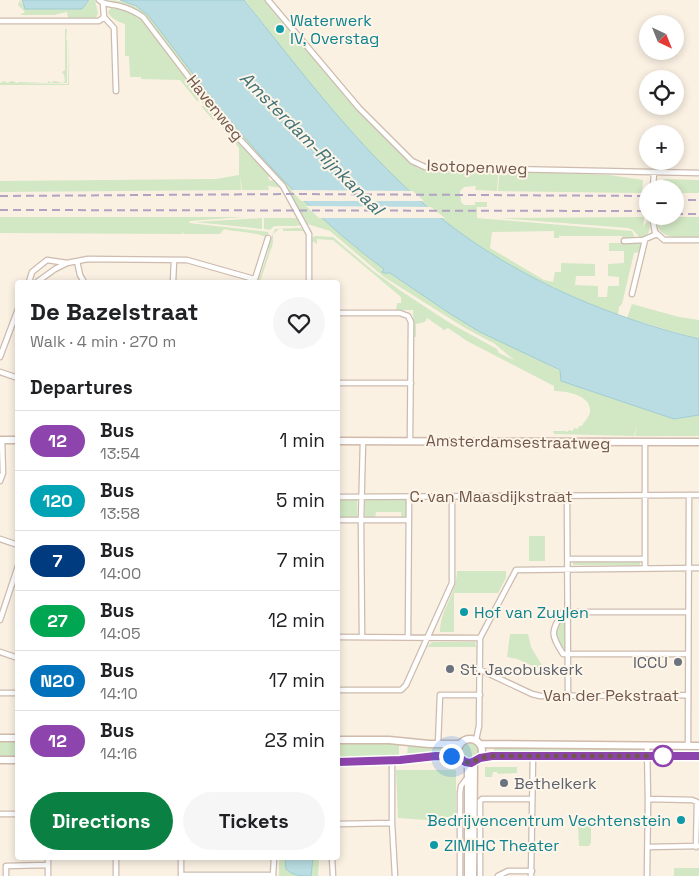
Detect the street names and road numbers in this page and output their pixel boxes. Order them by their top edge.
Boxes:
street label: Havenweg [182,71,248,145]
street label: Isotopenweg [426,155,528,179]
street label: Amsterdamsestraatweg [426,430,610,454]
street label: C. van Maasdijkstraat [409,486,573,507]
street label: Van der Pekstraat [543,685,679,706]

